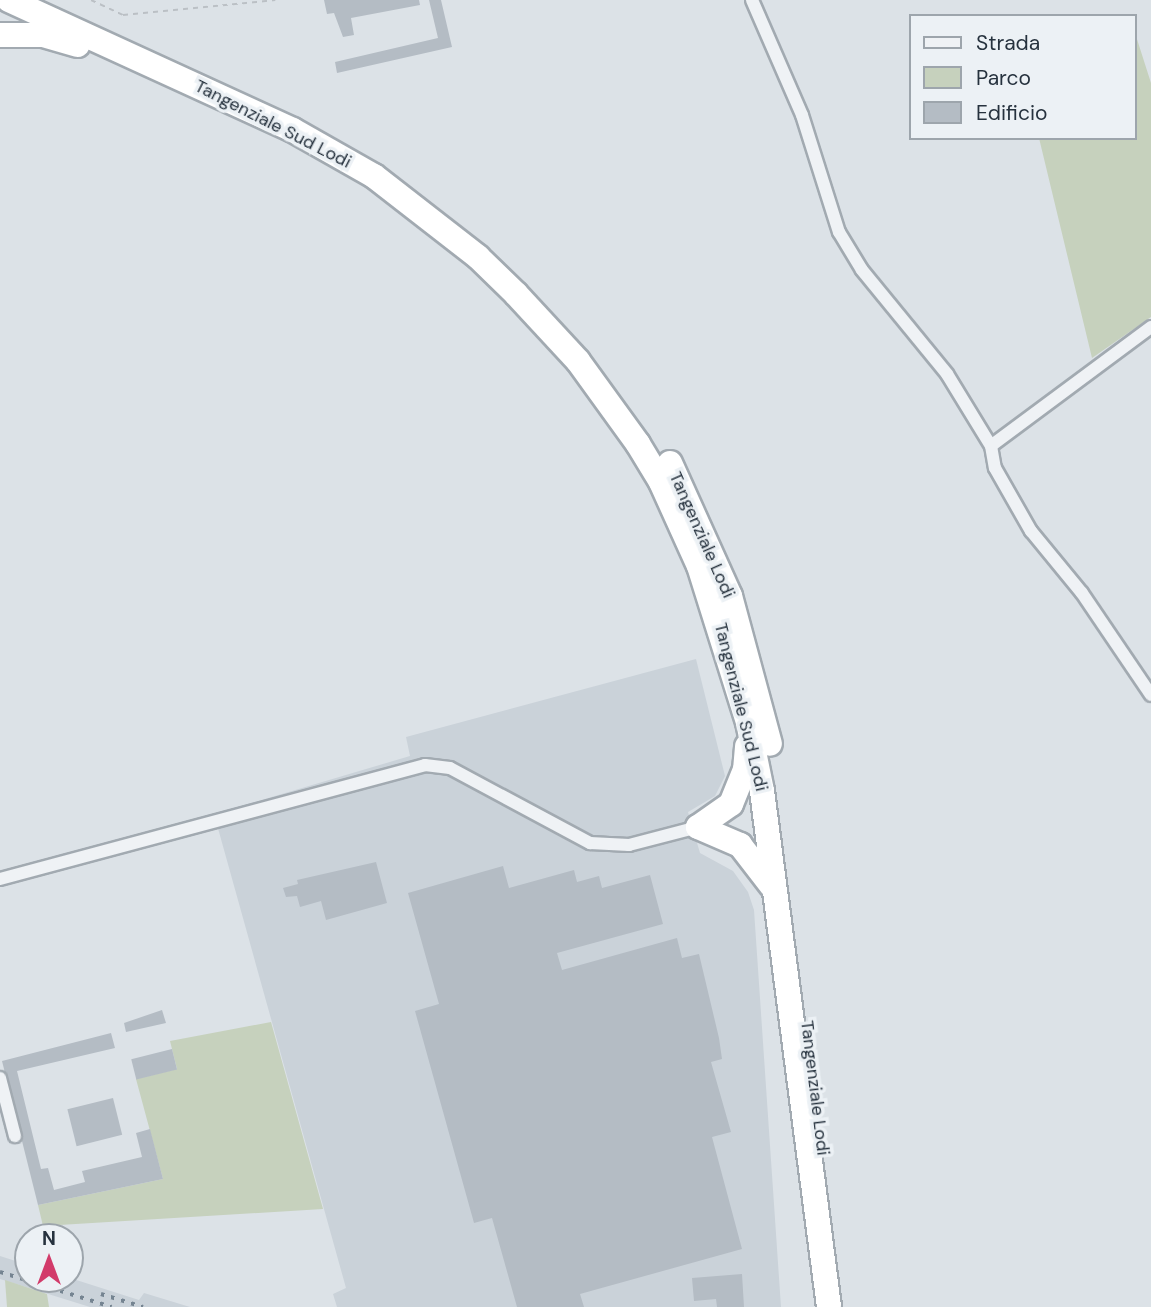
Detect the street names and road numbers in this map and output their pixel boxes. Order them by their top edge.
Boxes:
street label: Tangenziale Sud Lodi [191,75,355,173]
street label: Tangenziale Lodi [664,469,740,601]
street label: Tangenziale Sud Lodi [710,621,772,793]
street label: Tangenziale Lodi [796,1019,834,1157]

